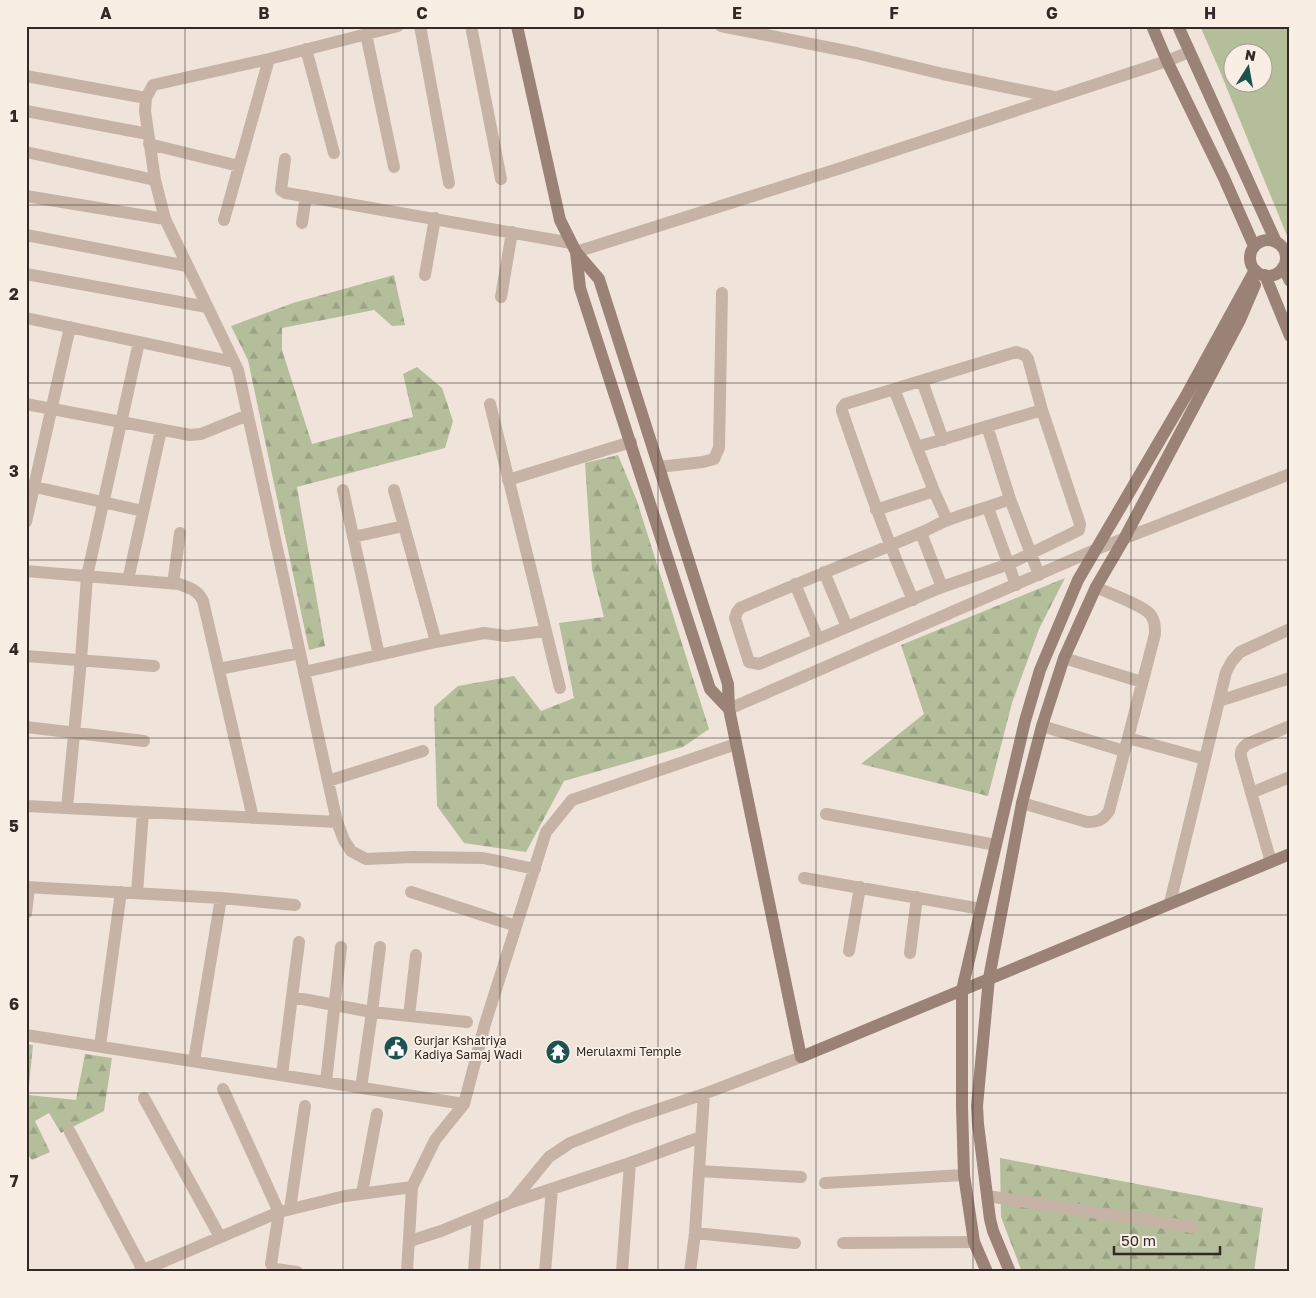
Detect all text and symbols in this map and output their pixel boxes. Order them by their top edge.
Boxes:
text: A [100,3,112,23]
text: B [258,3,270,23]
text: C [416,3,428,23]
text: D [573,3,585,23]
text: E [732,3,742,23]
text: F [889,3,899,23]
text: G [1046,3,1058,23]
text: H [1204,3,1216,23]
north arrow [1224,42,1274,92]
text: N [1244,45,1257,64]
text: 1 [10,106,18,126]
text: 2 [9,284,19,304]
text: 3 [9,461,19,481]
text: 4 [9,639,19,659]
text: 5 [9,816,19,836]
text: 6 [9,994,19,1014]
place label: Gurjar Kshatriya Kadiya Samaj Wadi [414,1033,522,1062]
public building icon: Gurjar Kshatriya Kadiya Samaj Wadi [383,1035,409,1061]
temple icon: Merulaxmi Temple [545,1039,571,1065]
place label: Merulaxmi Temple [576,1044,681,1059]
text: 7 [10,1171,19,1191]
scale bar [1114,1223,1220,1255]
text: 50 m [1121,1231,1156,1249]

